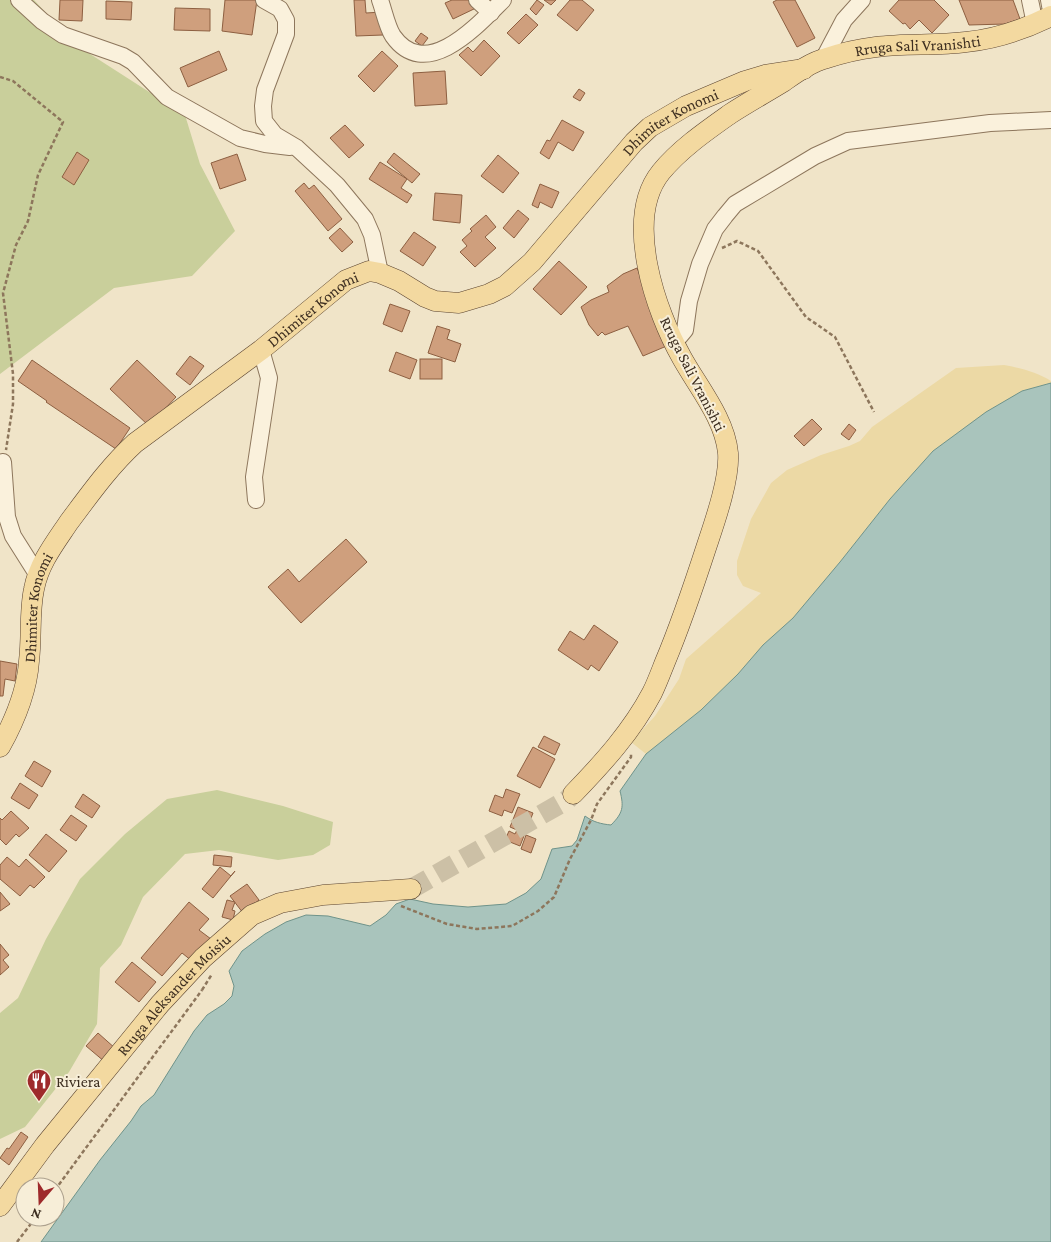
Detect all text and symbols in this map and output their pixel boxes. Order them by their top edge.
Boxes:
street label: Rruga Sali Vranishti [853,32,982,59]
street label: Dhimiter Konomi [618,85,721,158]
street label: Dhimiter Konomi [264,268,361,350]
street label: Rruga Sali Vranishti [656,314,729,435]
street label: Dhimiter Konomi [20,549,55,663]
street label: Rruga Aleksander Moisiu [113,929,234,1059]
restaurant icon: Riviera [26,1068,52,1102]
place label: Riviera [56,1073,101,1090]
north arrow [15,1177,65,1227]
text: N [28,1205,43,1223]

